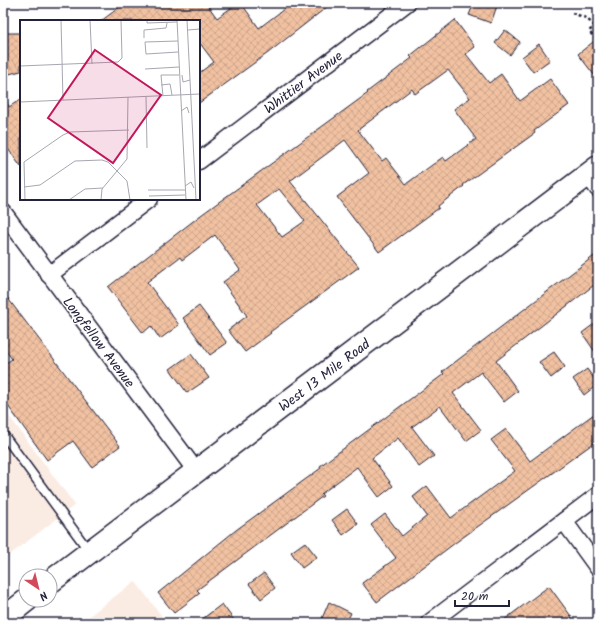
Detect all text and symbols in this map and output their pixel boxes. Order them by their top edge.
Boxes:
inset map [20,20,200,200]
street label: Whittier Avenue [260,45,348,120]
street label: Longfellow Avenue [57,292,140,393]
street label: West 13 Mile Road [274,333,376,418]
north arrow [18,568,58,608]
scale bar [455,582,509,608]
text: N [35,586,51,605]
text: 20 m [461,587,489,606]

